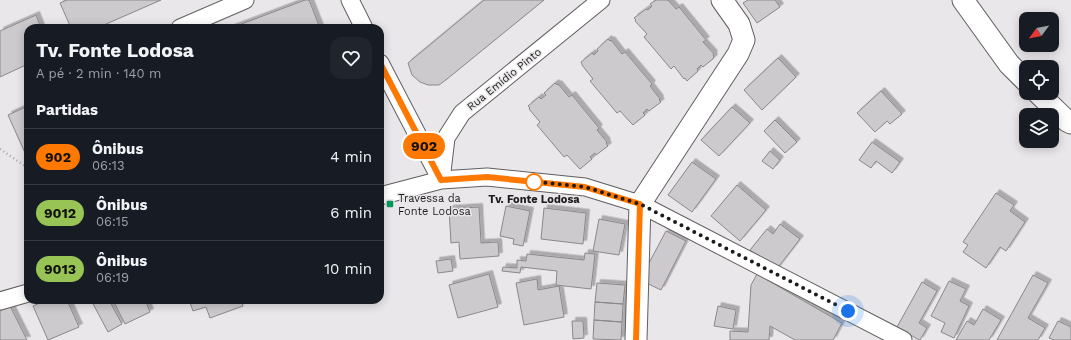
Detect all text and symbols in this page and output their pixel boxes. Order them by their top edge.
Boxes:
north arrow [1019,12,1059,52]
map controls [1019,12,1059,148]
button: heart [330,37,372,79]
text: Tv. Fonte Lodosa [36,39,194,62]
street label: Rua Emídio Pinto [465,45,544,113]
button: locate [1019,60,1059,100]
text: A pé · 2 min · 140 m [36,66,161,81]
text: Partidas [36,101,98,119]
button: layers [1019,108,1059,148]
line badge: 902 [401,133,447,159]
text: 902 [411,138,437,154]
text: Ônibus [92,140,143,158]
text: 4 min [330,148,372,166]
text: 902 [45,149,71,165]
text: 06:13 [92,158,125,173]
marker: Tv. Fonte Lodosa [525,173,543,191]
place label: Travessa da Fonte Lodosa [398,192,471,218]
place label: Tv. Fonte Lodosa [488,193,580,206]
text: Ônibus [96,196,147,214]
marker: Travessa da Fonte Lodosa [385,199,395,209]
text: 6 min [330,204,372,222]
text: 9012 [44,205,76,221]
text: 06:15 [96,214,129,229]
text: Ônibus [96,252,147,270]
text: 10 min [324,260,372,278]
text: 9013 [44,261,76,277]
text: 06:19 [96,270,129,285]
your location [838,301,858,321]

